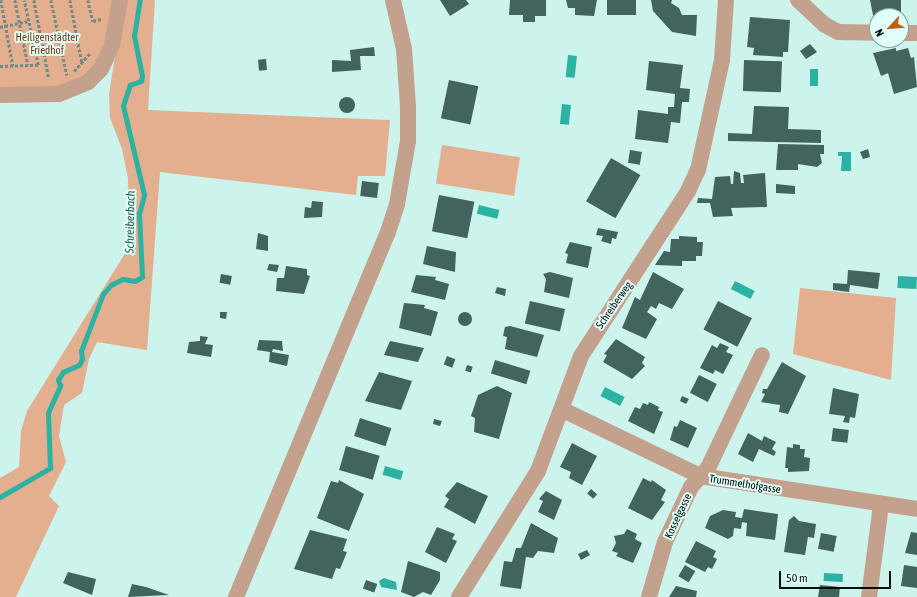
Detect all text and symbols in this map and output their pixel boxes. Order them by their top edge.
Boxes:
north arrow [869,8,909,48]
text: N [872,27,886,38]
park label: Heiligenstädter Friedhof [16,31,78,57]
water label: Schreiberbach [123,190,139,254]
street label: Schreiberweg [593,279,635,331]
street label: Trummelhofgasse [708,472,782,496]
street label: Kosselgasse [662,491,694,541]
scale bar [781,563,893,589]
text: 50 m [786,571,808,585]

